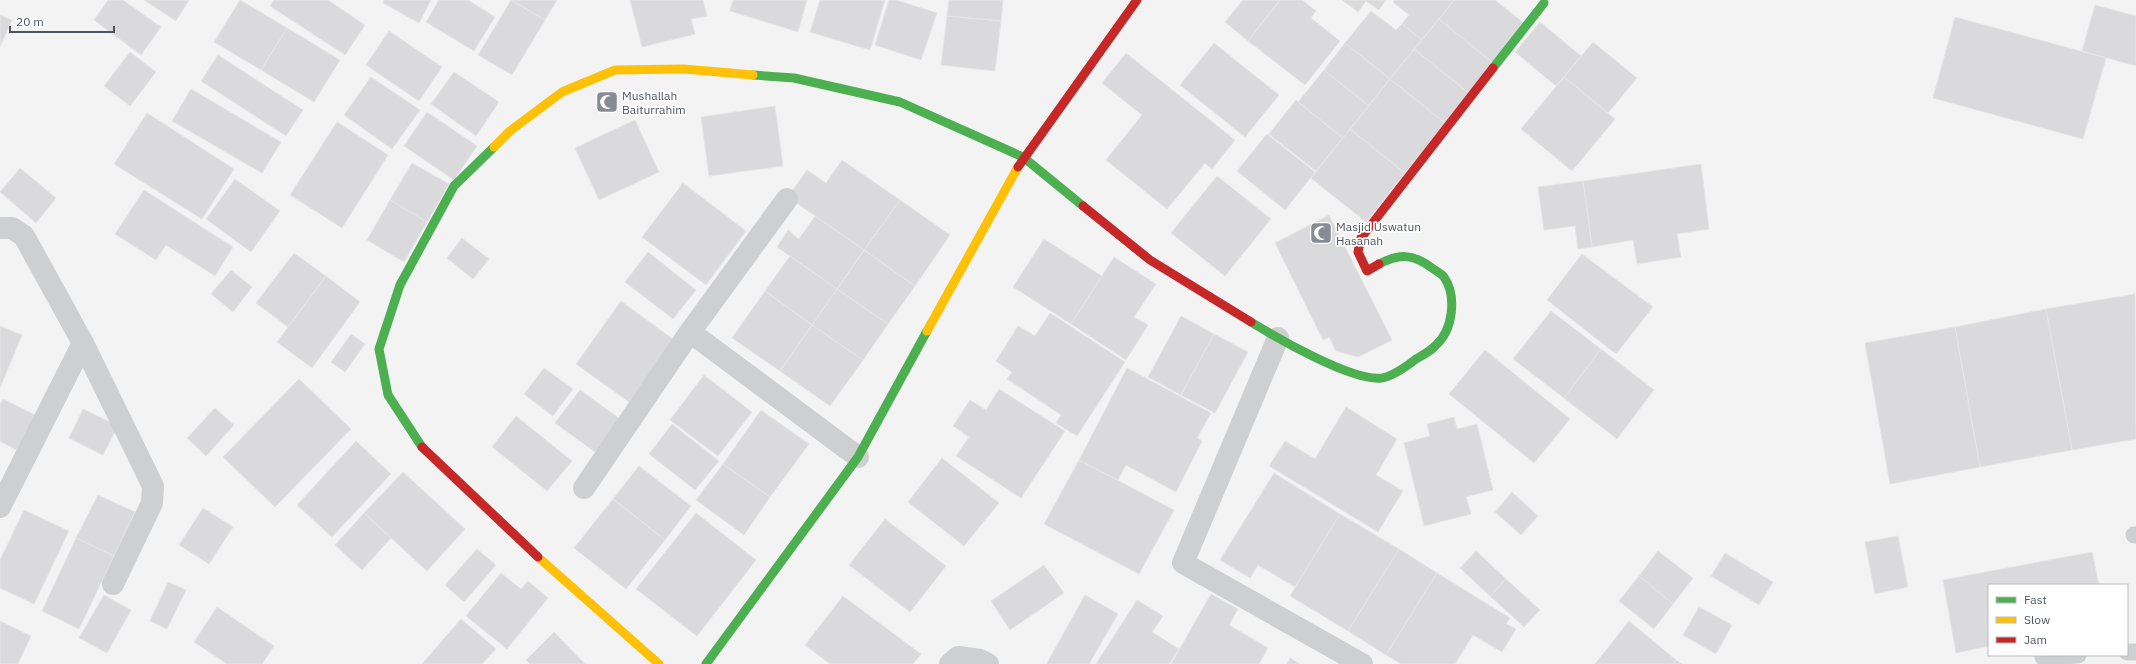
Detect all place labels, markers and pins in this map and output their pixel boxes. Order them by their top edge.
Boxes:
place label: Mushallah Baiturrahim [622,88,686,117]
mosque icon: Mushallah Baiturrahim [594,89,620,115]
place label: Masjid Uswatun Hasanah [1336,219,1421,248]
mosque icon: Masjid Uswatun Hasanah [1308,220,1334,246]

